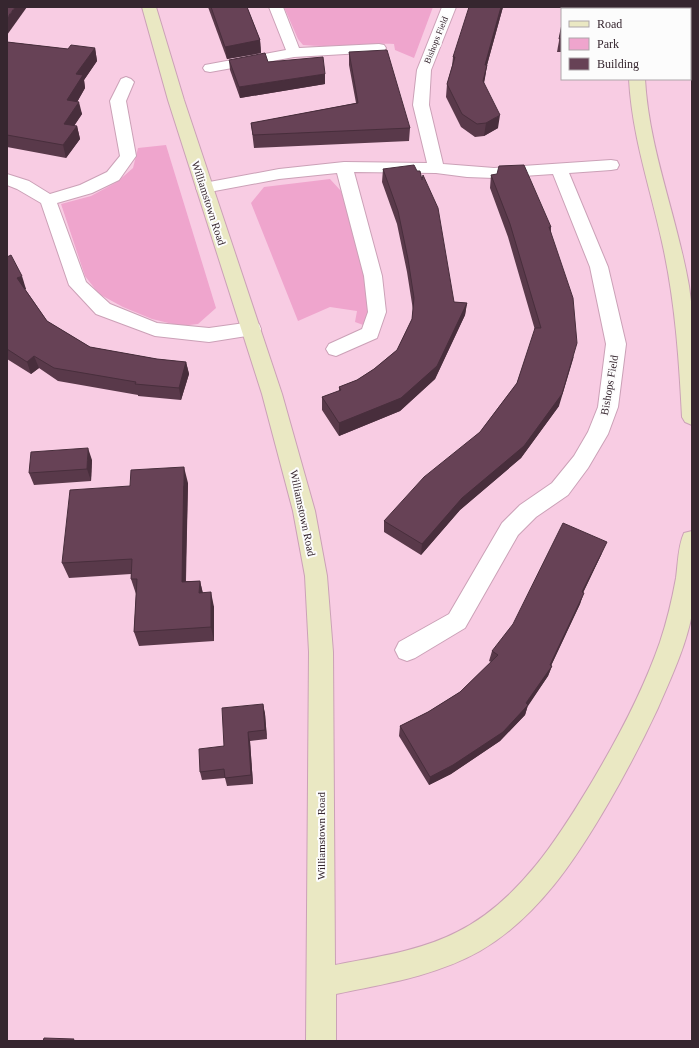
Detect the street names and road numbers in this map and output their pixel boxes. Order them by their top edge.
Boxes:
street label: Bishops Field [422,15,450,65]
street label: Williamstown Road [190,159,228,247]
street label: Bishops Field [598,354,620,416]
street label: Williamstown Road [288,469,318,558]
street label: Williamstown Road [315,792,327,880]

